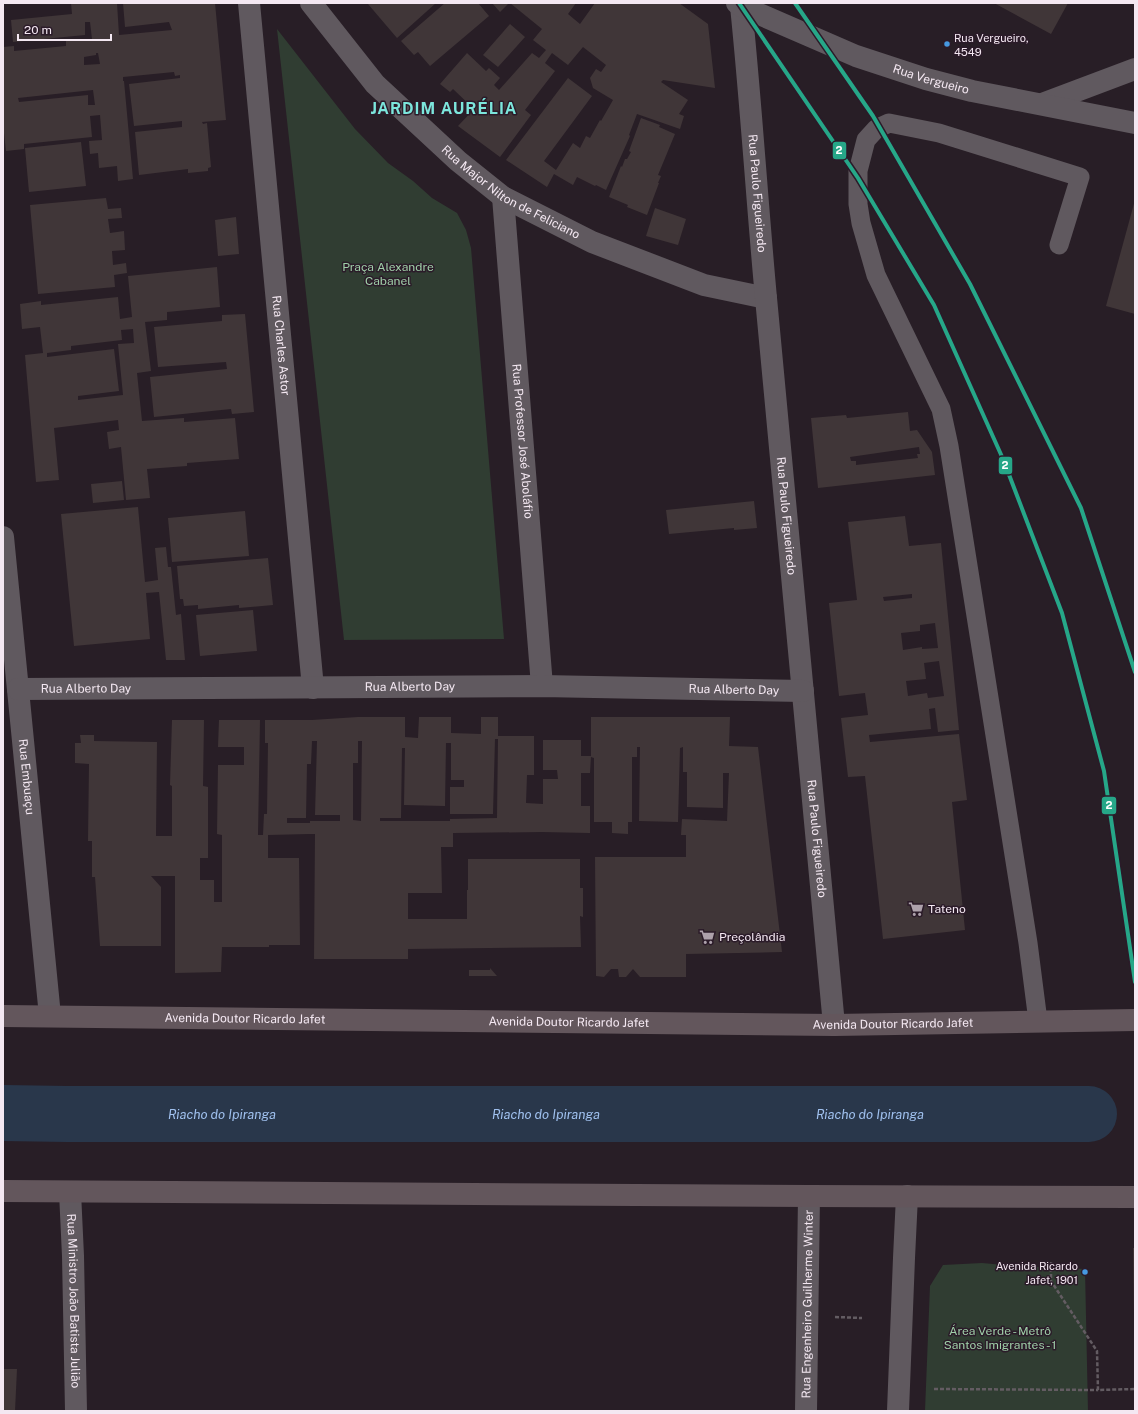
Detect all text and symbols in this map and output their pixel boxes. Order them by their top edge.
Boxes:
scale bar [18,16,111,42]
text: 20 m [24,23,52,37]
place label: Rua Vergueiro, 4549 [954,32,1029,58]
marker: Rua Vergueiro, 4549 [942,39,952,49]
street label: Rua Vergueiro [891,62,971,97]
district label: JARDIM AURÉLIA [371,98,517,118]
street label: Rua Paulo Figueiredo [745,134,769,253]
line badge: 2 [832,141,847,160]
street label: Rua Major Nilton de Feliciano [439,142,582,242]
text: 2 [836,144,843,156]
park label: Praça Alexandre Cabanel [342,260,434,288]
street label: Rua Charles Astor [269,295,293,396]
street label: Rua Professor José Aboláfio [509,363,536,520]
street label: Rua Paulo Figueiredo [774,456,799,576]
line badge: 2 [998,456,1013,475]
text: 2 [1002,459,1009,471]
street label: Rua Alberto Day [365,679,456,694]
street label: Rua Alberto Day [41,681,132,696]
street label: Rua Alberto Day [689,682,780,698]
street label: Rua Embuaçu [16,738,37,816]
street label: Rua Paulo Figueiredo [804,779,829,898]
line badge: 2 [1101,796,1117,815]
text: 2 [1106,799,1113,811]
supermarket icon: Tateno [907,900,925,918]
place label: Tateno [928,902,966,916]
supermarket icon: Preçolândia [698,928,716,946]
place label: Preçolândia [719,930,785,944]
street label: Avenida Doutor Ricardo Jafet [165,1011,326,1026]
street label: Avenida Doutor Ricardo Jafet [489,1014,650,1030]
street label: Avenida Doutor Ricardo Jafet [812,1016,974,1032]
water label: Riacho do Ipiranga [168,1107,276,1122]
water label: Riacho do Ipiranga [492,1107,600,1122]
water label: Riacho do Ipiranga [816,1107,924,1122]
street label: Rua Engenheiro Guilherme Winter [799,1209,816,1398]
street label: Rua Ministro João Batista Julião [64,1213,83,1389]
place label: Avenida Ricardo Jafet, 1901 [996,1260,1078,1286]
marker: Avenida Ricardo Jafet, 1901 [1080,1267,1090,1277]
park label: Área Verde - Metrô Santos Imigrantes - 1 [944,1324,1056,1352]

